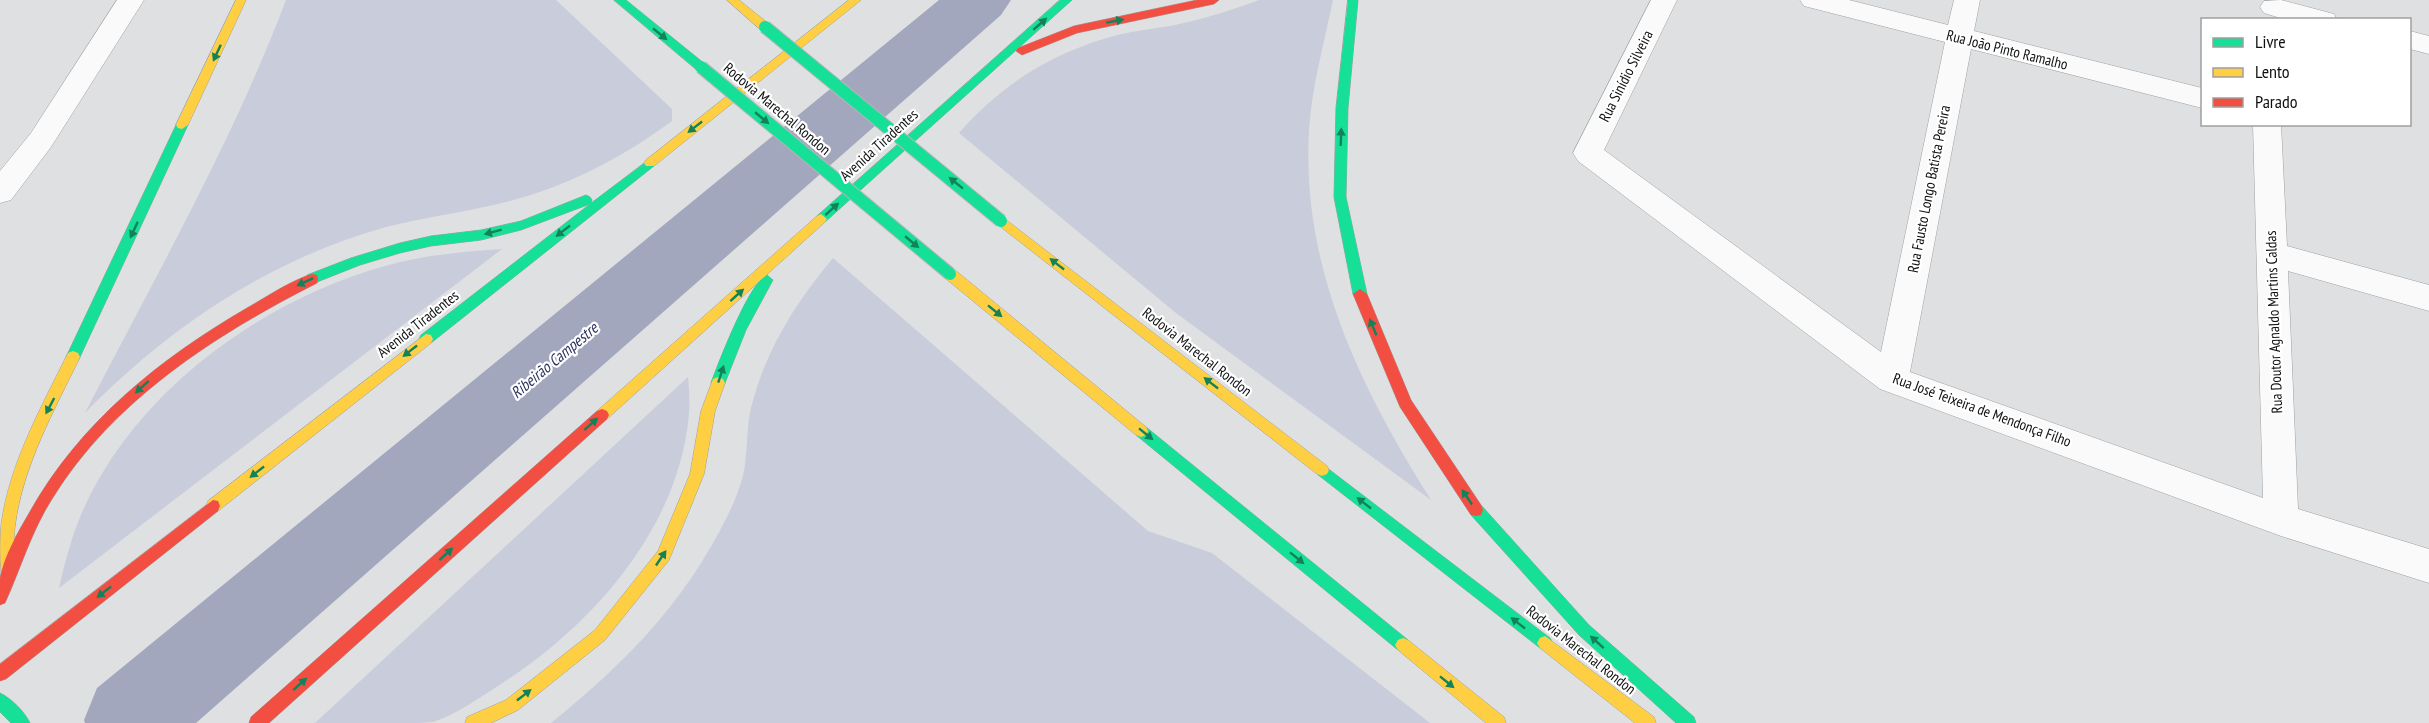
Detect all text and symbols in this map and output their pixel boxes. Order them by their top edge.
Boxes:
one-way arrow [1033,17,1048,31]
one-way arrow [1106,17,1125,26]
legend [2201,18,2411,126]
street label: Rua João Pinto Ramalho [1944,25,2070,74]
one-way arrow [652,27,668,40]
street label: Rua Sinídio Silveira [1594,27,1657,125]
text: Livre [2255,30,2286,53]
one-way arrow [213,45,222,62]
street label: Rodovia Marechal Rondon [720,58,835,159]
text: Lento [2255,60,2290,83]
text: Parado [2255,90,2298,113]
street label: Rua Fausto Longo Batista Pereira [1903,104,1954,274]
street label: Avenida Tiradentes [836,105,922,185]
one-way arrow [754,111,770,124]
one-way arrow [687,121,702,133]
one-way arrow [1336,127,1346,146]
one-way arrow [948,177,964,190]
one-way arrow [824,203,839,216]
one-way arrow [129,221,138,238]
one-way arrow [556,224,571,236]
one-way arrow [484,228,502,237]
street label: Rua Doutor Agnaldo Martins Caldas [2261,230,2286,414]
one-way arrow [904,236,920,249]
one-way arrow [1049,258,1064,270]
one-way arrow [297,277,314,286]
street label: Avenida Tiradentes [373,286,462,361]
one-way arrow [729,289,744,302]
street label: Rodovia Marechal Rondon [1139,303,1256,400]
one-way arrow [987,304,1003,317]
water label: Ribeirão Campestre [506,317,603,402]
one-way arrow [1368,318,1378,336]
one-way arrow [402,345,418,358]
one-way arrow [717,365,726,383]
street label: Rua José Teixeira de Mendonça Filho [1890,368,2074,451]
one-way arrow [1203,378,1218,390]
one-way arrow [135,380,150,393]
one-way arrow [45,397,55,414]
one-way arrow [583,418,598,431]
one-way arrow [1138,428,1154,441]
one-way arrow [249,465,265,478]
one-way arrow [1462,489,1473,505]
one-way arrow [1357,497,1373,509]
one-way arrow [438,548,453,561]
one-way arrow [655,549,666,566]
one-way arrow [1289,551,1304,564]
one-way arrow [96,586,111,598]
street label: Rodovia Marechal Rondon [1523,601,1640,698]
one-way arrow [1511,617,1526,629]
one-way arrow [1590,635,1605,649]
one-way arrow [1439,675,1455,688]
one-way arrow [292,678,307,691]
one-way arrow [516,688,532,701]

